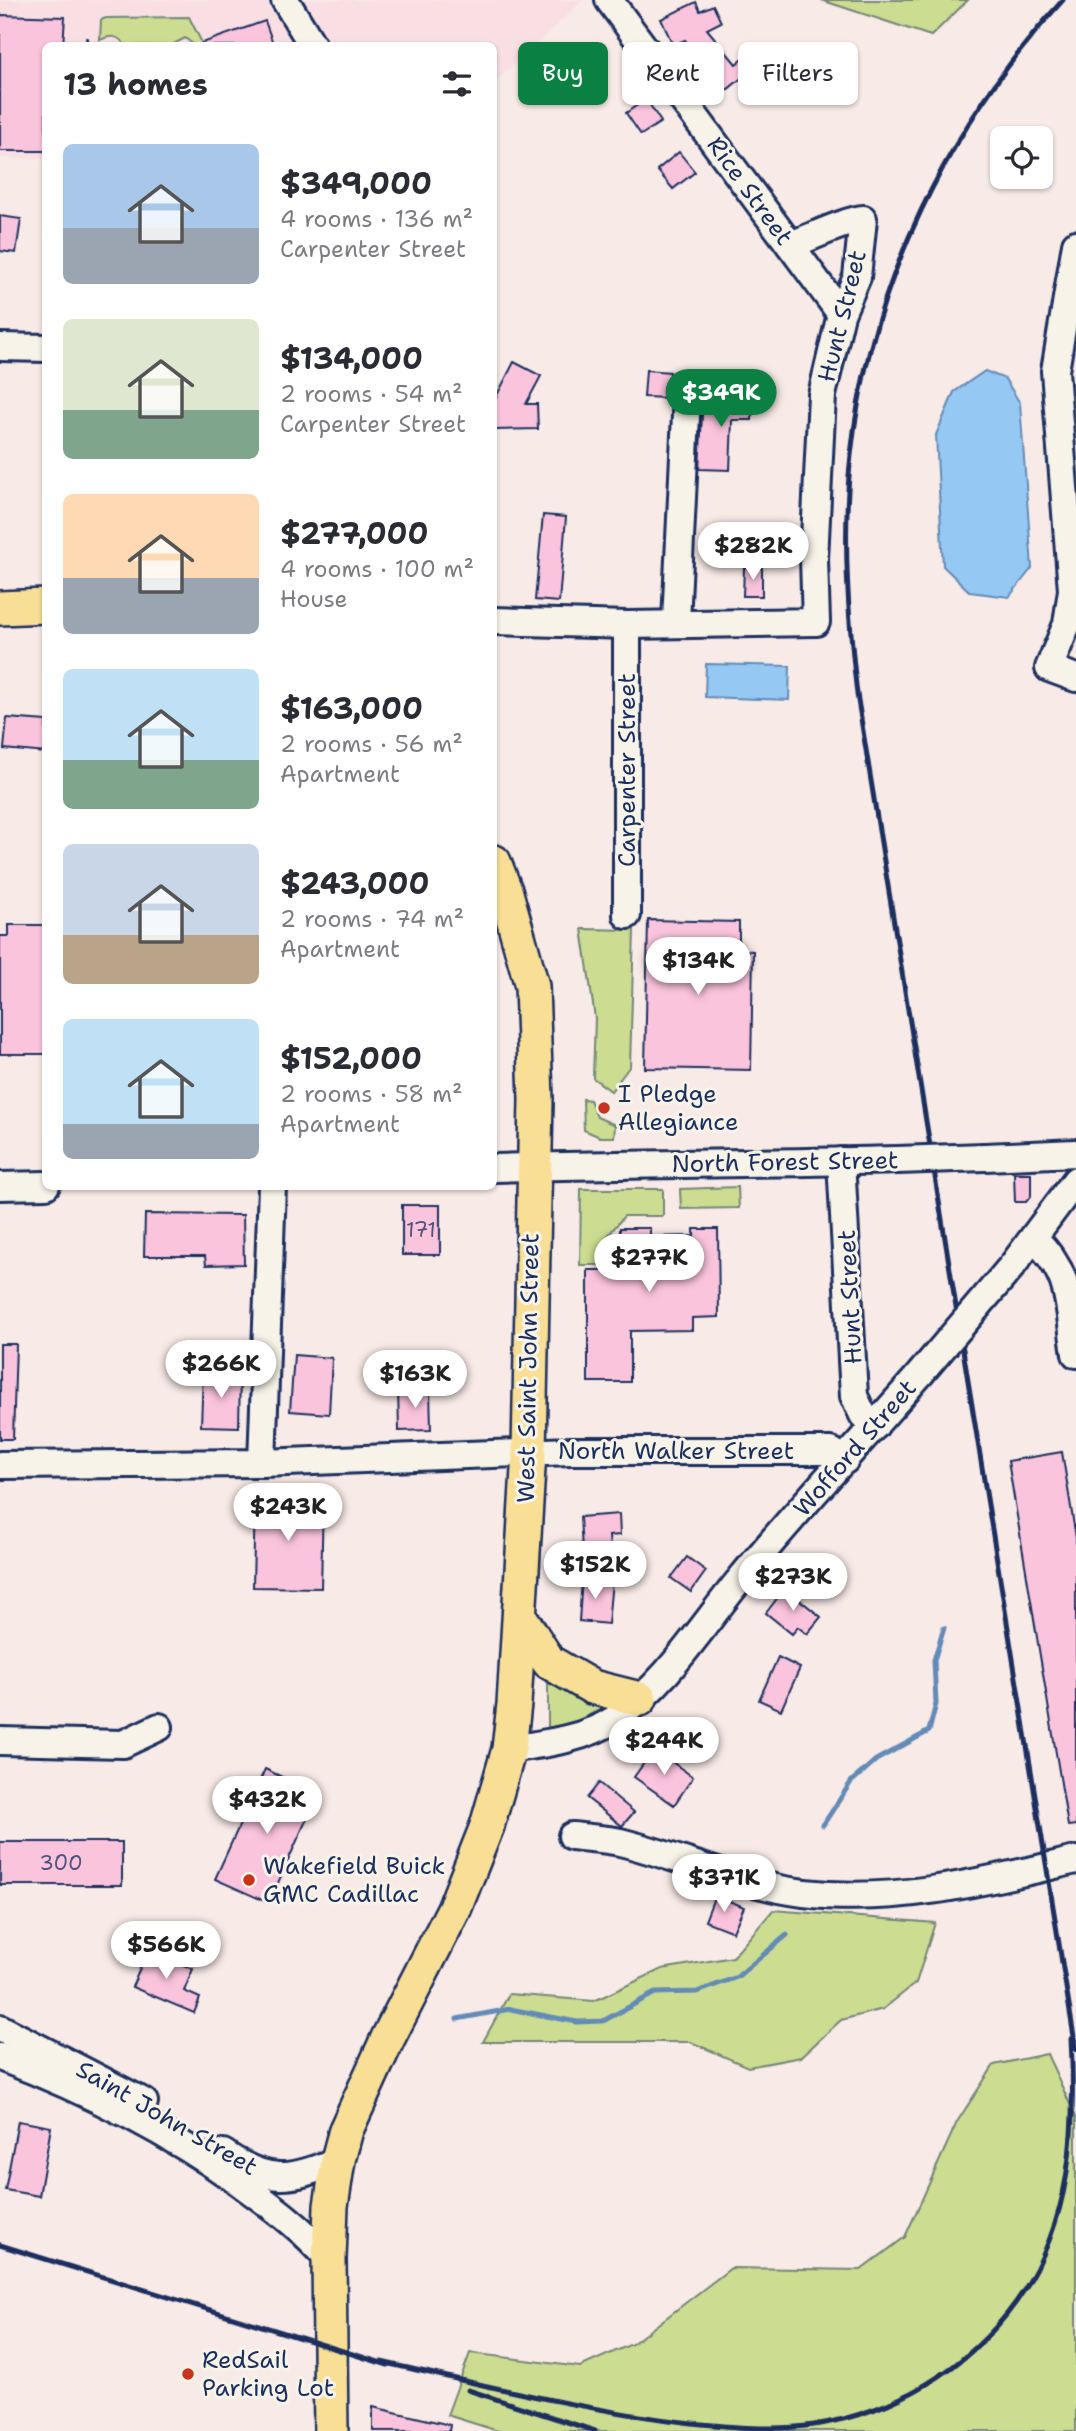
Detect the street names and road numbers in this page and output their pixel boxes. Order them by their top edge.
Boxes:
street label: Rice Street [700,130,800,252]
street label: Hunt Street [810,247,874,385]
street label: Carpenter Street [611,673,643,867]
street label: North Forest Street [671,1144,899,1180]
street label: Hunt Street [830,1229,870,1365]
street label: West Saint John Street [510,1233,546,1503]
street label: Wofford Street [786,1373,924,1523]
street label: North Walker Street [558,1435,794,1467]
street label: Saint John Street [71,2053,263,2183]

